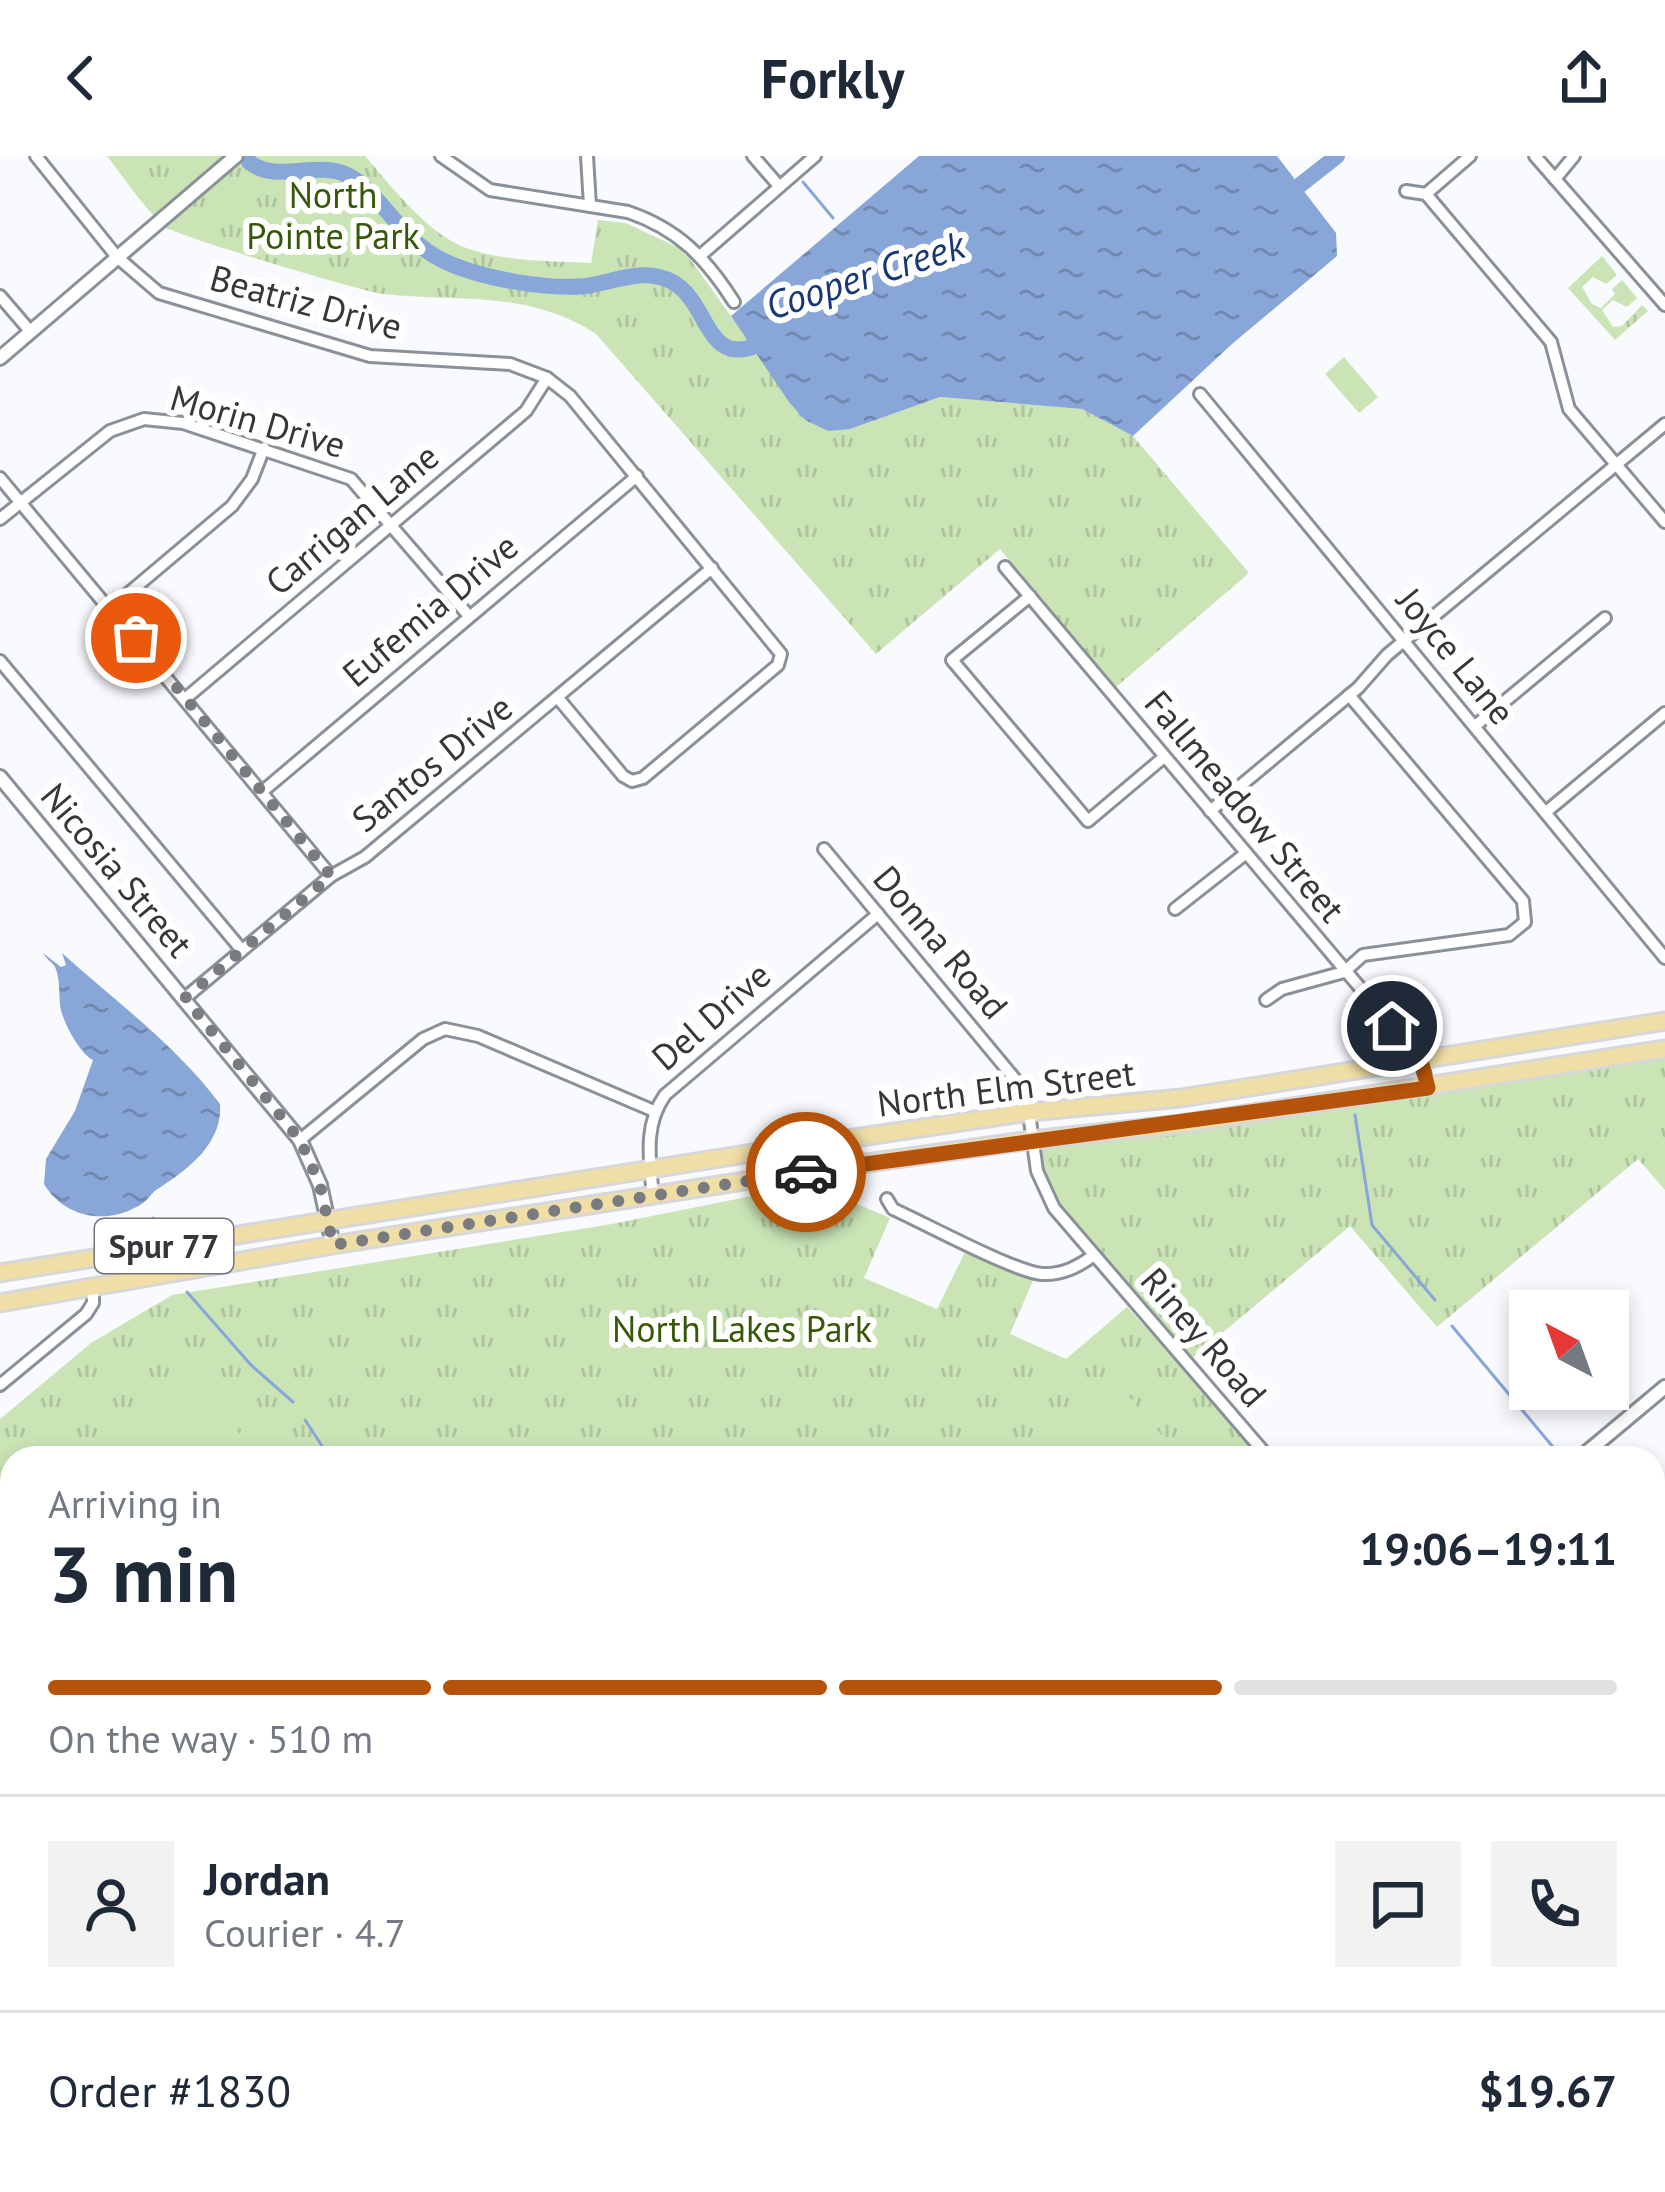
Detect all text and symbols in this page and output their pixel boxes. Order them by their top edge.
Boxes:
text: Forkly [761,43,904,113]
icon: back [48,45,114,111]
icon: share [1551,45,1617,111]
park label: North Pointe Park [246,171,420,259]
water label: Cooper Creek [759,218,972,331]
street label: Beatriz Drive [205,253,407,350]
street label: Morin Drive [165,373,351,468]
street label: Carrigan Lane [255,432,448,605]
street label: Eufemia Drive [332,522,527,697]
street label: Joyce Lane [1386,576,1526,734]
pin [85,587,187,689]
icon: bag [103,605,169,671]
street label: Fallmeadow Street [1135,680,1356,931]
street label: Santos Drive [342,684,522,842]
street label: Nicosia Street [31,773,204,966]
street label: Donna Road [864,855,1019,1028]
street label: Del Drive [641,951,780,1080]
pin [1341,975,1443,1077]
icon: home [1359,993,1425,1059]
street label: North Elm Street [875,1048,1137,1127]
courier [746,1112,866,1232]
icon: car [773,1139,839,1205]
road number: Spur 77 [95,1219,233,1273]
street label: Riney Road [1131,1257,1278,1416]
north arrow [1509,1290,1629,1410]
map controls [1509,1290,1629,1410]
park label: North Lakes Park [612,1305,872,1352]
text: Arriving in [48,1478,222,1529]
text: 19:06–19:11 [1359,1519,1617,1577]
text: 3 min [48,1523,238,1624]
text: On the way · 510 m [48,1713,373,1764]
button: person [48,1841,174,1967]
button: chat [1335,1841,1461,1967]
button: phone [1491,1841,1617,1967]
text: Jordan [204,1849,330,1907]
text: Courier · 4.7 [204,1907,406,1958]
text: Order #1830 [48,2061,291,2119]
text: $19.67 [1478,2061,1617,2119]

